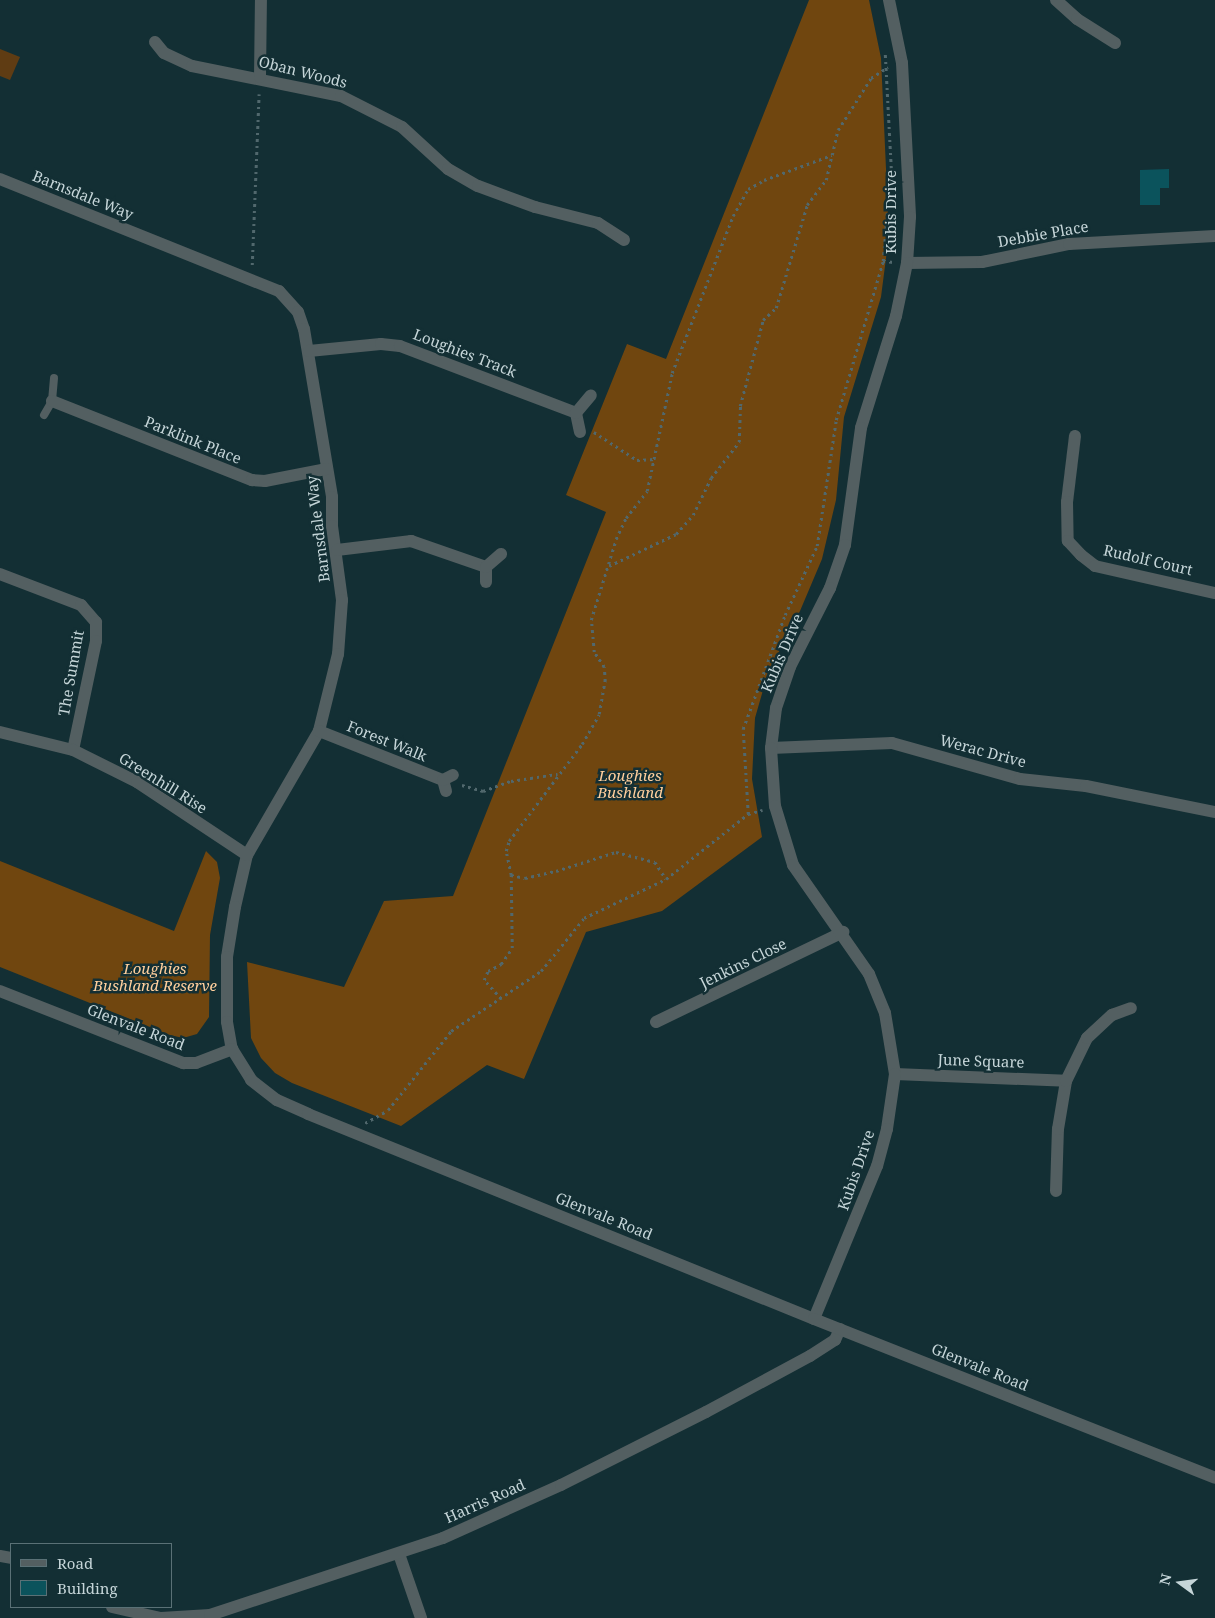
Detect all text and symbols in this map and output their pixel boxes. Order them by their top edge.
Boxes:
street label: Oban Woods [257,52,349,92]
street label: Barnsdale Way [30,167,136,223]
street label: Kubis Drive [882,170,900,254]
street label: Debbie Place [996,217,1090,251]
street label: Loughies Track [411,325,519,381]
street label: Parklink Place [142,412,244,468]
street label: Barnsdale Way [303,475,333,583]
street label: Rudolf Court [1102,541,1194,579]
street label: Kubis Drive [757,611,807,695]
street label: The Summit [55,629,87,717]
street label: Forest Walk [344,717,430,765]
street label: Werac Drive [938,731,1028,771]
street label: Greenhill Rise [116,749,210,817]
park label: Loughies Bushland [597,766,663,801]
street label: Jenkins Close [697,934,789,992]
park label: Loughies Bushland Reserve [93,959,217,994]
street label: Glenvale Road [85,1000,187,1054]
street label: June Square [937,1050,1025,1072]
street label: Kubis Drive [834,1127,878,1213]
street label: Glenvale Road [553,1188,655,1244]
street label: Glenvale Road [929,1339,1031,1395]
street label: Harris Road [442,1475,528,1527]
legend [10,1543,172,1608]
text: Road [57,1553,93,1573]
north arrow [1155,1558,1205,1608]
text: N [1154,1572,1176,1587]
text: Building [57,1578,118,1598]

